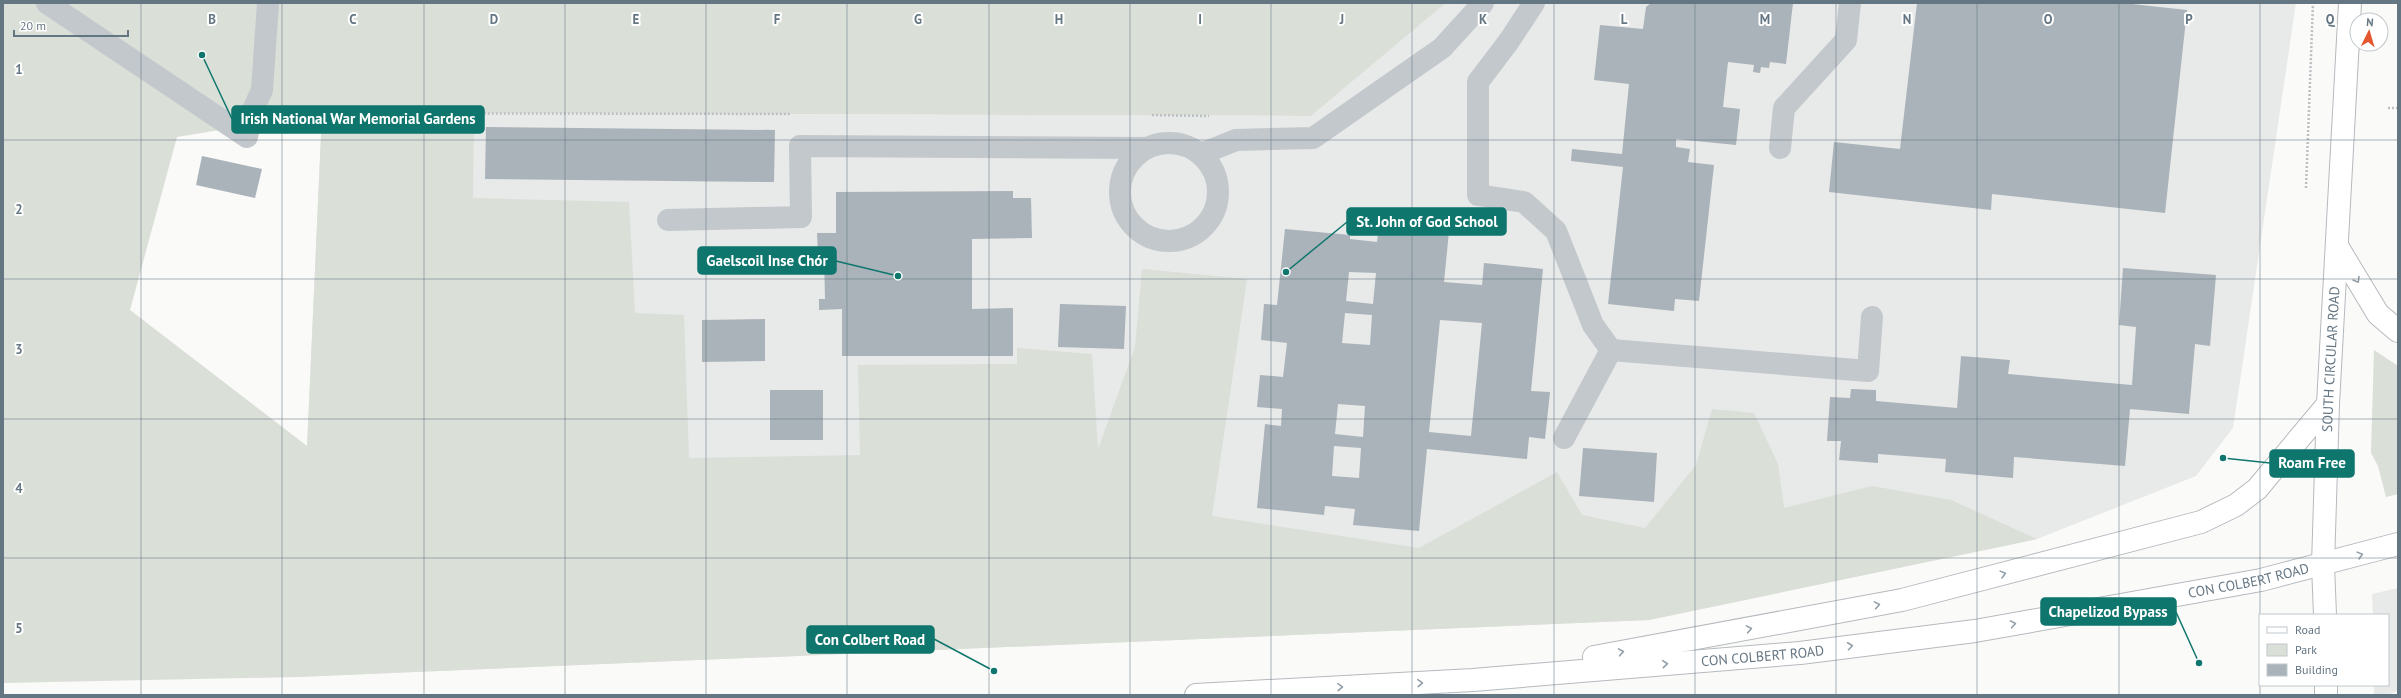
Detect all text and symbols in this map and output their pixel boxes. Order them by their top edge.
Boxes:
text: B [208,11,216,28]
text: C [349,11,357,28]
text: D [490,11,498,28]
text: E [633,11,640,28]
text: F [774,11,781,28]
text: G [914,11,922,28]
text: H [1055,11,1063,28]
text: I [1198,11,1202,28]
text: J [1339,11,1344,28]
text: K [1479,11,1487,28]
text: L [1621,11,1628,28]
text: M [1760,11,1770,28]
text: N [1903,11,1911,28]
text: O [2044,11,2053,28]
text: P [2185,11,2193,28]
text: Q [2326,11,2336,28]
scale bar [14,12,128,38]
north arrow [2349,12,2389,52]
text: N [2366,15,2374,29]
text: 20 m [20,18,46,33]
text: 1 [15,61,23,78]
callout: Irish National War Memorial Gardens [232,106,484,133]
text: Irish National War Memorial Gardens [240,109,476,128]
text: 2 [15,201,23,218]
callout: St. John of God School [1347,208,1506,235]
text: St. John of God School [1356,212,1498,231]
callout: Gaelscoil Inse Chór [698,247,836,274]
text: Gaelscoil Inse Chór [706,251,828,270]
one-way arrow [2352,276,2360,283]
street label: SOUTH CIRCULAR ROAD [2318,286,2343,432]
text: 3 [15,341,23,358]
callout: Roam Free [2270,450,2354,477]
text: Roam Free [2278,453,2346,472]
text: 4 [15,480,23,497]
one-way arrow [2357,551,2364,559]
street label: CON COLBERT ROAD [2186,559,2311,602]
one-way arrow [1999,570,2006,579]
callout: Chapelizod Bypass [2041,598,2176,625]
one-way arrow [1874,601,1880,610]
text: Chapelizod Bypass [2048,602,2168,621]
legend [2259,614,2389,686]
text: 5 [15,620,23,637]
one-way arrow [2010,620,2016,629]
text: Road [2295,622,2320,637]
one-way arrow [1746,625,1752,633]
callout: Con Colbert Road [807,626,934,653]
text: Con Colbert Road [815,630,925,649]
street label: CON COLBERT ROAD [1700,641,1825,670]
one-way arrow [1847,642,1853,651]
text: Park [2295,642,2317,657]
one-way arrow [1618,648,1625,657]
one-way arrow [1662,659,1668,668]
text: Building [2295,662,2338,677]
one-way arrow [1417,678,1423,687]
one-way arrow [1337,683,1343,692]

